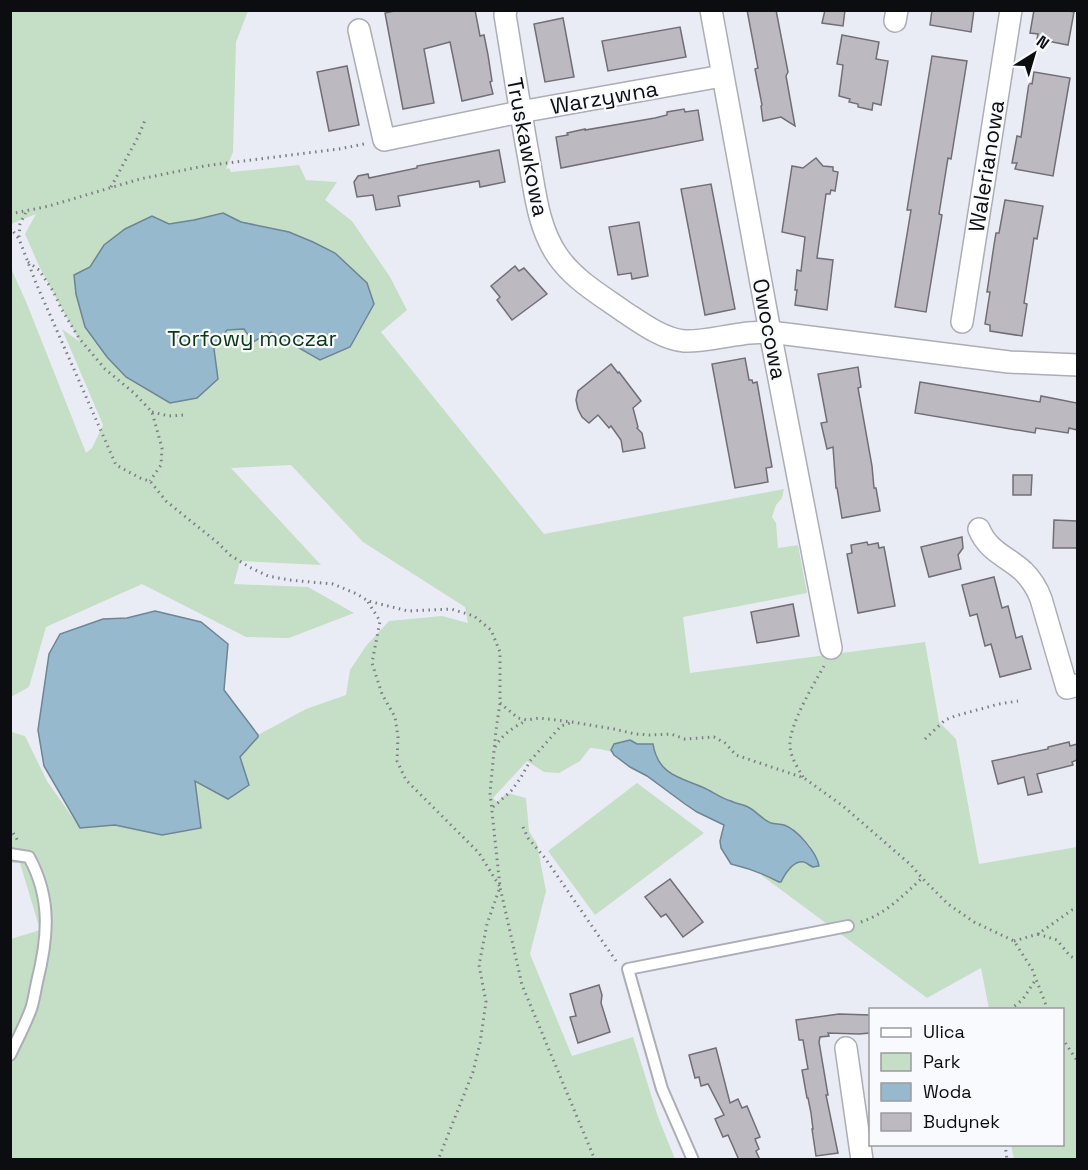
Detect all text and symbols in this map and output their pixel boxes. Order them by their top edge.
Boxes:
north arrow [1004,24,1064,84]
text: N [1032,31,1053,54]
street label: Warzywna [548,74,660,120]
street label: Truskawkowa [501,75,555,219]
street label: Walerianowa [962,98,1010,234]
street label: Owocowa [746,276,794,382]
park label: Torfowy moczar [167,324,337,352]
legend [869,1008,1064,1146]
text: Ulica [923,1020,965,1043]
text: Park [923,1050,961,1073]
text: Woda [923,1080,972,1103]
text: Budynek [923,1110,1000,1133]

